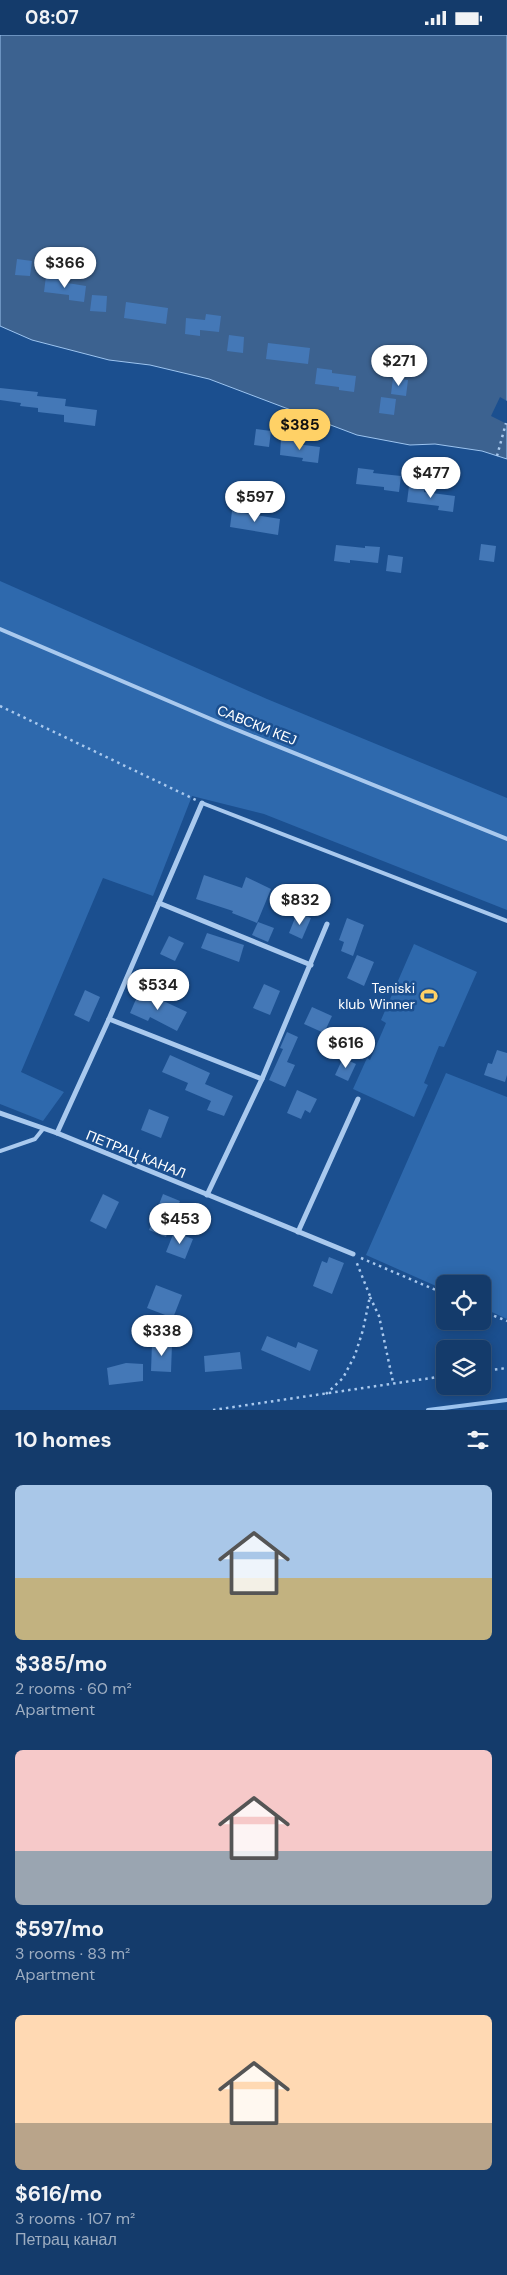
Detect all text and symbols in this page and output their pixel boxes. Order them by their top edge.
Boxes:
text: 08:07 [25,5,79,30]
pin: $366 [35,247,95,289]
text: $366 [45,252,85,273]
pin: $271 [369,345,429,387]
text: $271 [382,350,416,371]
pin: $385 [270,409,330,451]
text: $385 [280,414,320,435]
pin: $477 [401,457,461,499]
text: $477 [412,462,450,483]
pin: $597 [225,481,285,523]
text: $597 [236,486,274,507]
street label: САВСКИ КЕЈ [214,701,300,749]
pin: $832 [270,883,330,926]
text: $832 [281,889,319,910]
pin: $534 [128,969,188,1011]
text: $534 [138,974,178,995]
place label: Teniski klub Winner [338,979,415,1013]
sports icon: Teniski klub Winner [419,986,439,1006]
pin: $616 [316,1027,376,1069]
text: $616 [328,1032,364,1053]
street label: ПЕТРАЦ КАНАЛ [83,1126,189,1182]
pin: $453 [150,1203,210,1245]
text: $453 [160,1208,200,1229]
map controls [436,1275,491,1395]
button: locate [436,1275,491,1330]
pin: $338 [132,1315,192,1357]
text: $338 [142,1320,182,1341]
button: layers [436,1340,491,1395]
text: 10 homes [15,1426,112,1454]
icon: filters [464,1426,492,1454]
icon: home [209,1518,299,1608]
text: $385/mo [15,1650,107,1678]
text: 2 rooms · 60 m² [15,1678,132,1699]
text: Apartment [15,1699,95,1720]
icon: home [209,1783,299,1873]
text: $597/mo [15,1915,104,1943]
text: 3 rooms · 83 m² [15,1943,130,1964]
text: Apartment [15,1964,95,1985]
icon: home [209,2048,299,2138]
text: $616/mo [15,2180,102,2208]
text: 3 rooms · 107 m² [15,2208,135,2229]
text: Петрац канал [15,2229,117,2250]

